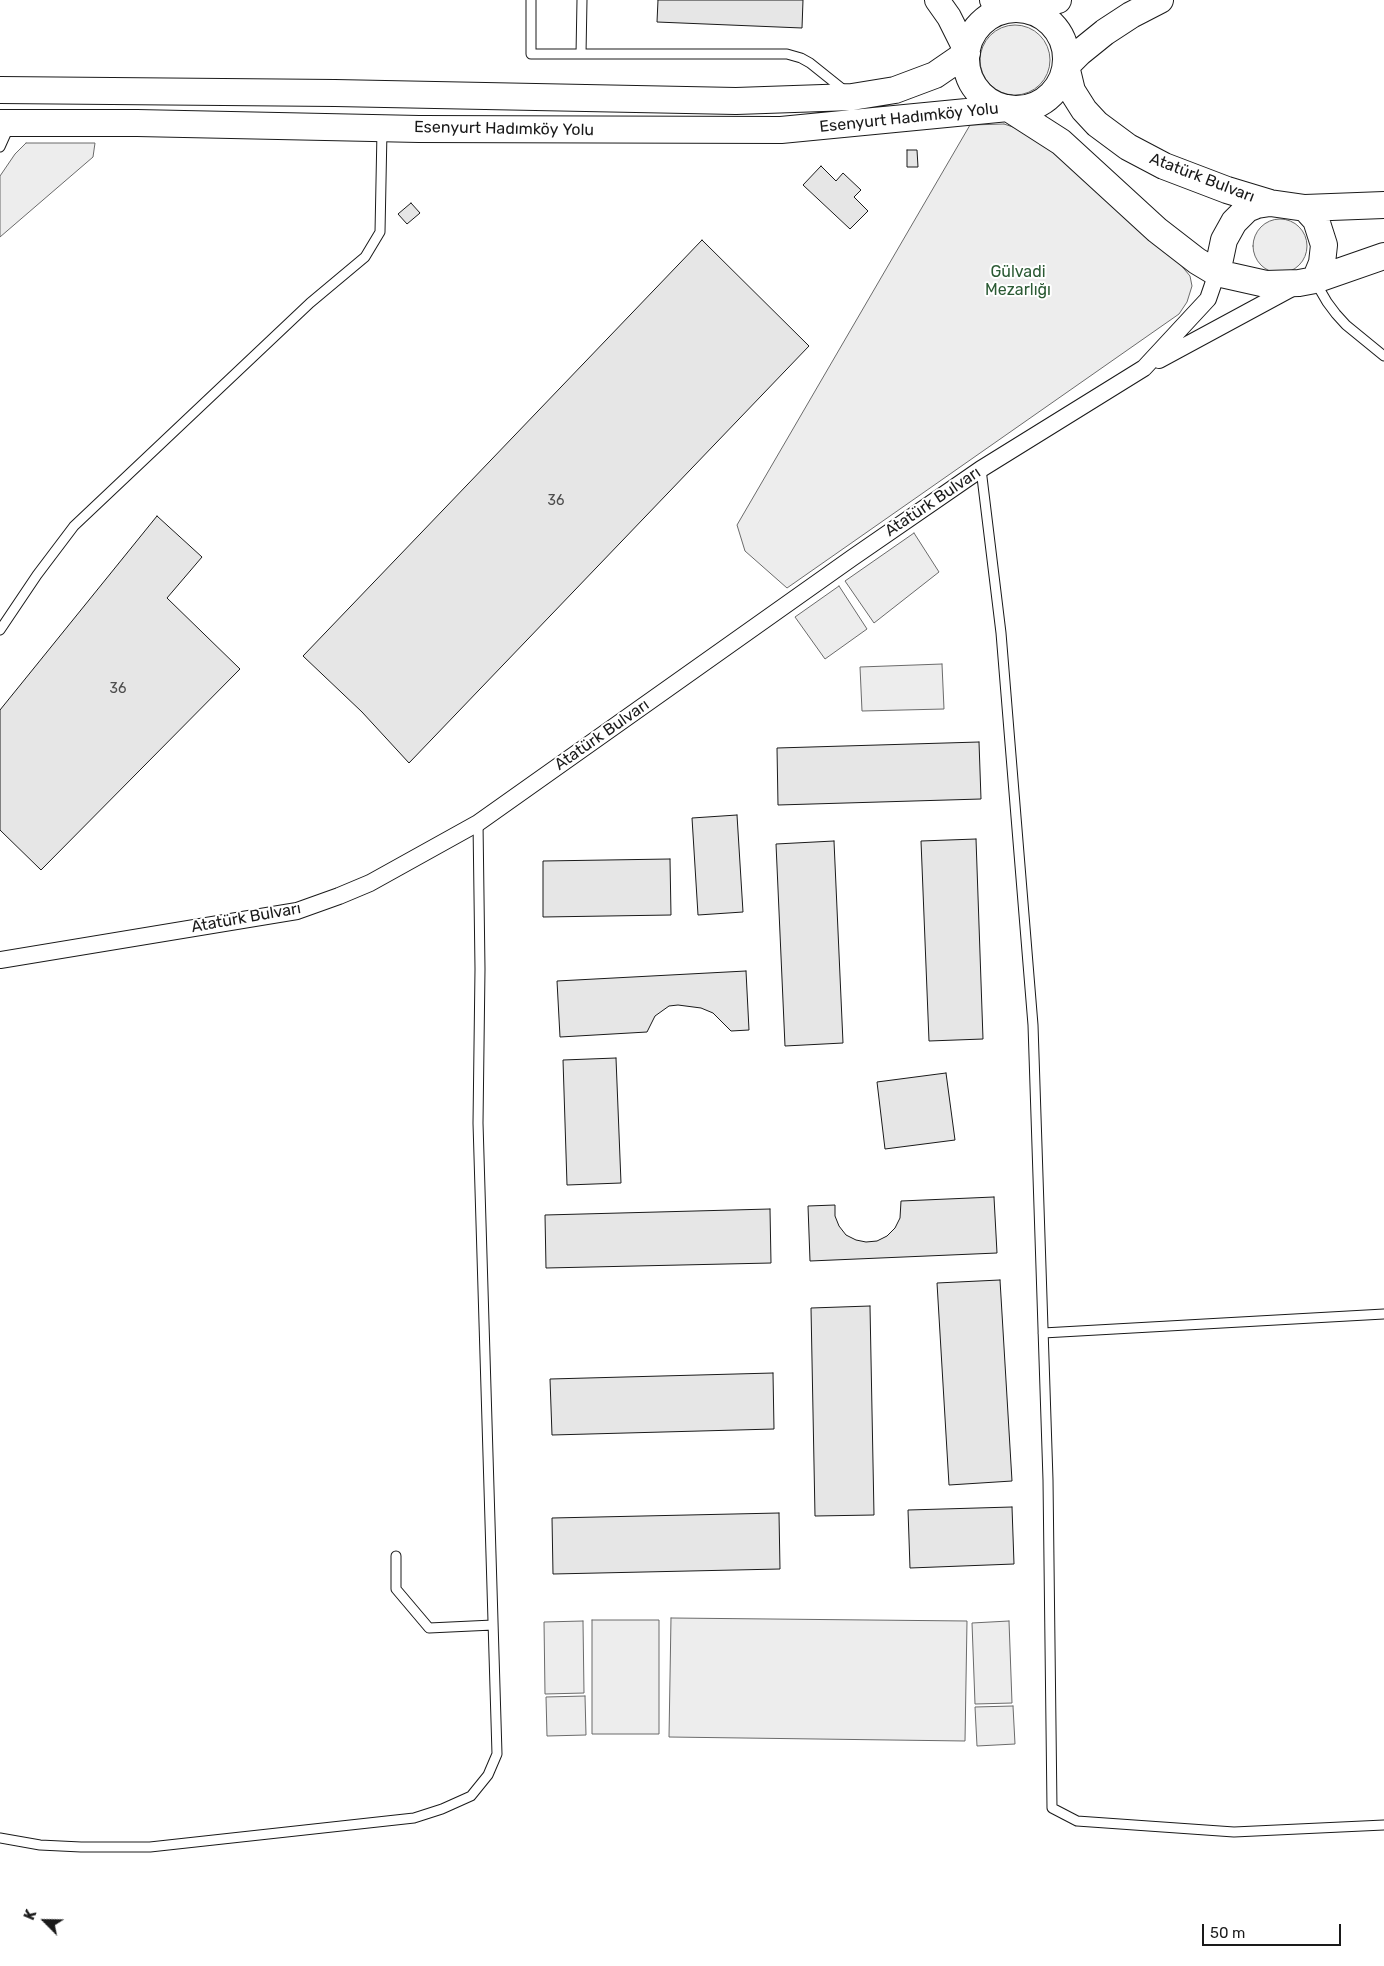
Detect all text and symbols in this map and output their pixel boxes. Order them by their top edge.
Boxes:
street label: Esenyurt Hadımköy Yolu [818,99,1000,137]
street label: Esenyurt Hadımköy Yolu [414,118,594,140]
street label: Atatürk Bulvarı [1147,149,1257,207]
park label: Gülvadi Mezarlığı [985,262,1051,300]
street label: Atatürk Bulvarı [882,463,984,541]
house number: 36 [548,493,564,509]
house number: 36 [110,681,126,697]
street label: Atatürk Bulvarı [551,695,653,775]
street label: Atatürk Bulvarı [190,899,302,937]
north arrow [20,1896,70,1946]
text: K [21,1907,40,1923]
scale bar [1204,1914,1343,1946]
text: 50 m [1210,1924,1245,1942]

